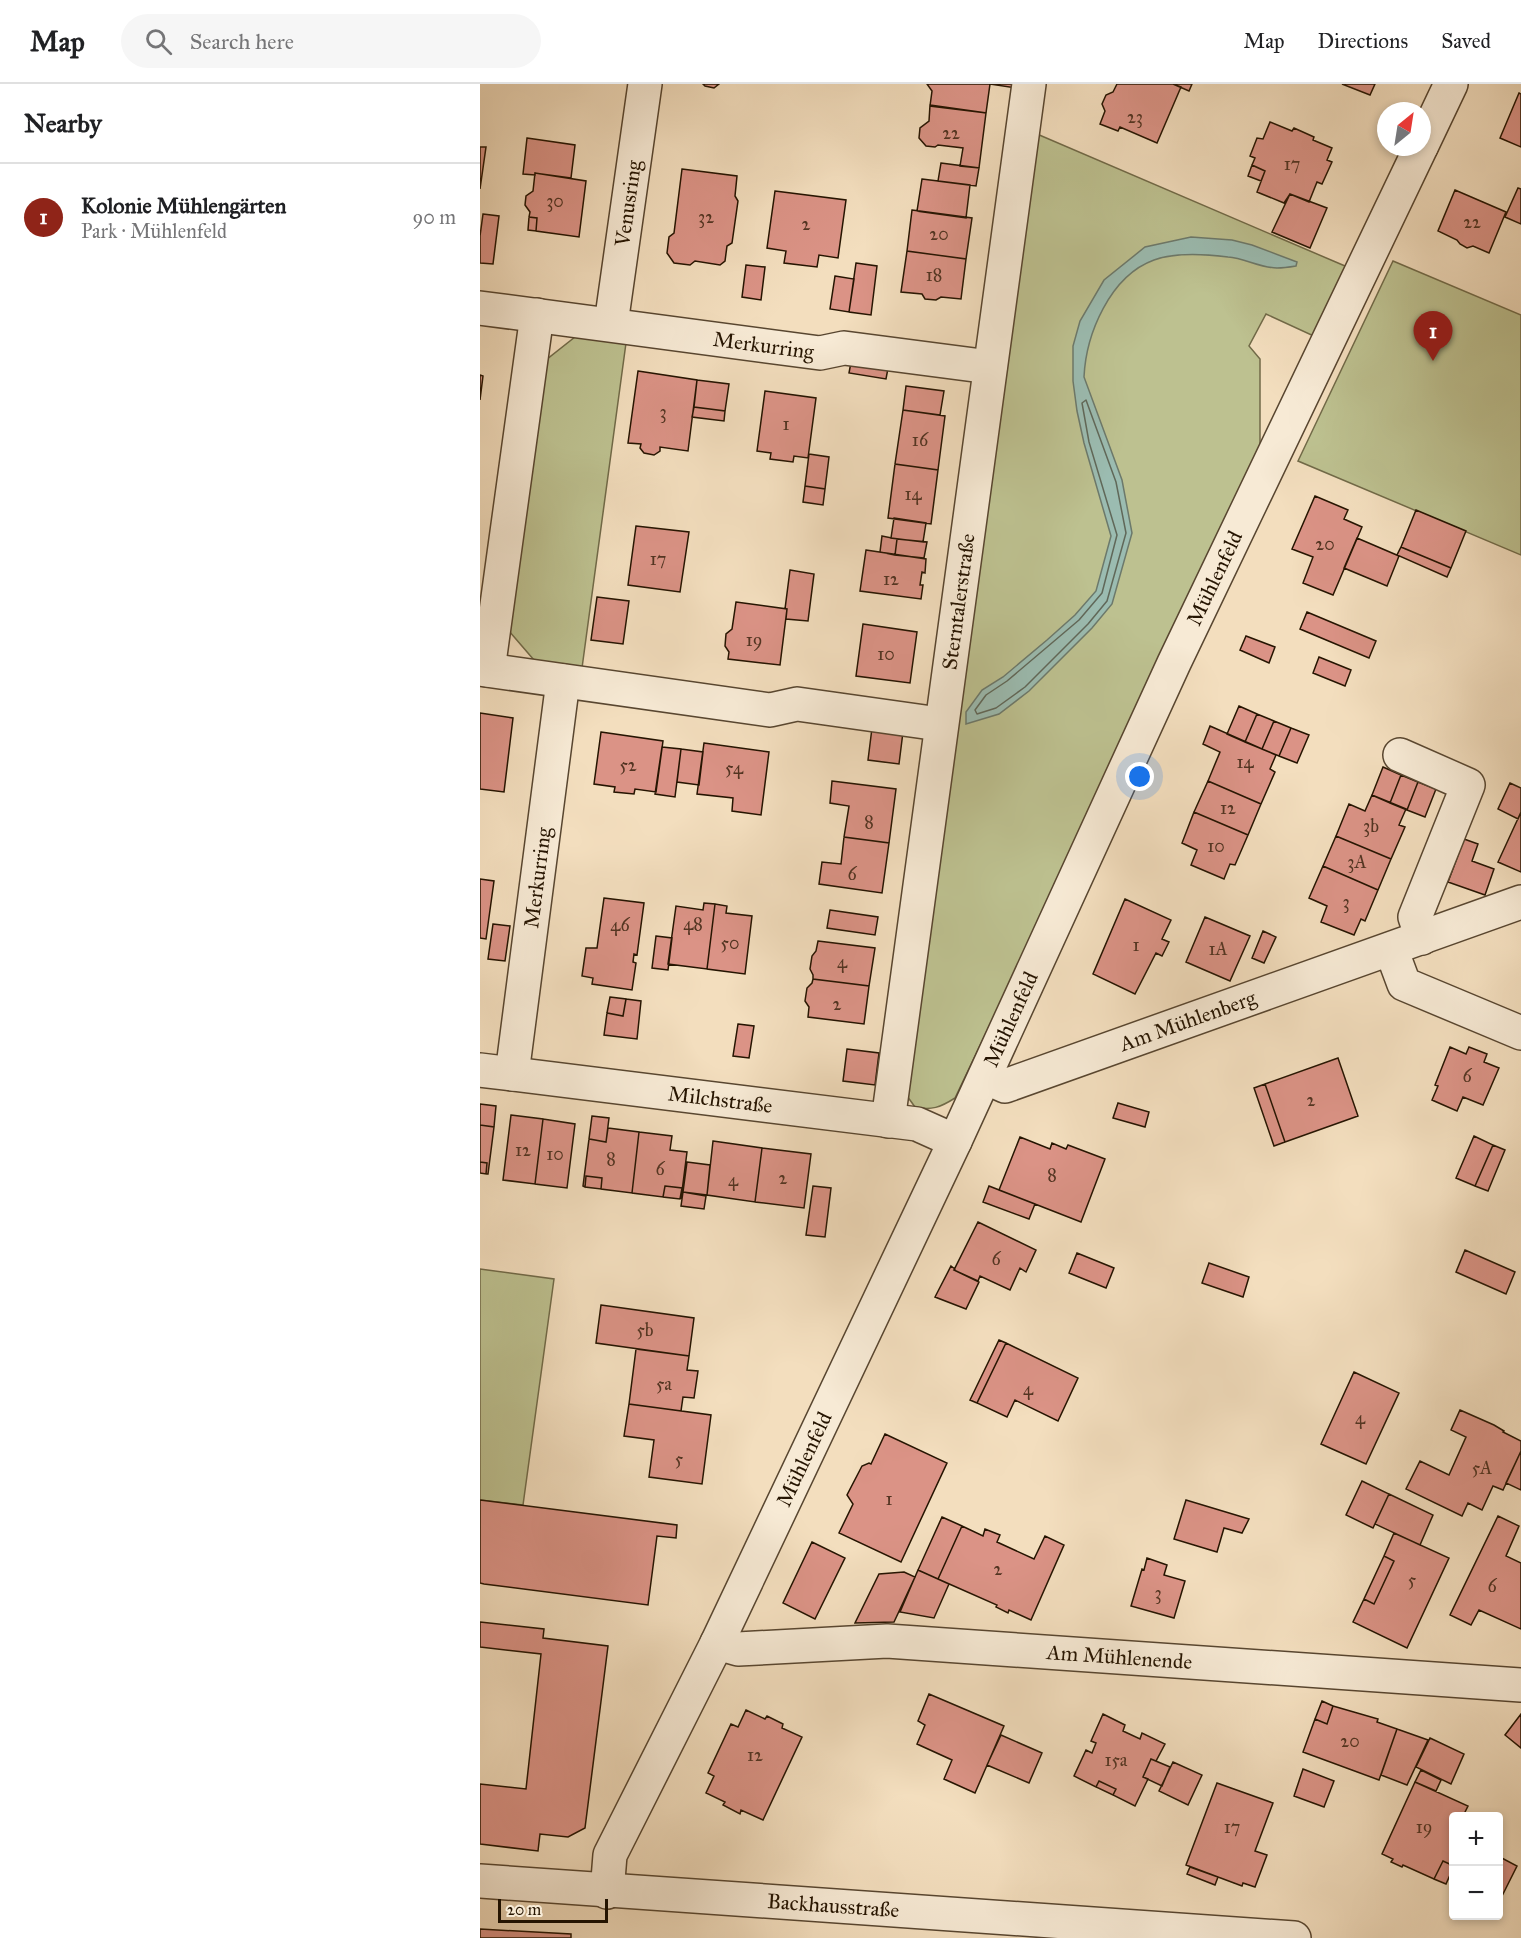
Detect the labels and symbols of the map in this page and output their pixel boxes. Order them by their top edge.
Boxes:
north arrow [1377,102,1431,156]
house number: 23 [1127,106,1143,128]
house number: 22 [942,122,960,144]
house number: 17 [1284,153,1300,175]
street label: Venusring [609,158,647,249]
house number: 30 [546,190,564,212]
house number: 32 [698,206,714,228]
house number: 22 [1463,211,1481,233]
house number: 2 [802,213,811,235]
house number: 20 [929,223,949,245]
house number: 18 [926,264,942,286]
pin: 1 [1414,312,1452,361]
street label: Merkurring [711,326,816,365]
house number: 3 [659,401,667,423]
house number: 1 [782,413,790,435]
house number: 16 [912,429,929,451]
house number: 14 [904,483,923,505]
street label: Mühlenfeld [1181,526,1249,630]
street label: Sterntalerstraße [936,532,981,672]
house number: 20 [1315,533,1335,555]
house number: 17 [650,548,666,570]
house number: 12 [883,568,899,590]
house number: 19 [746,629,762,651]
house number: 10 [877,643,895,665]
house number: 14 [1236,751,1255,773]
house number: 52 [619,754,637,776]
house number: 54 [725,757,744,779]
your location [1125,762,1154,791]
house number: 12 [1220,797,1236,819]
house number: 8 [864,811,874,833]
house number: 3b [1363,815,1379,837]
street label: Merkurring [518,825,557,930]
house number: 10 [1207,835,1225,857]
house number: 3A [1347,851,1367,873]
house number: 6 [847,863,857,885]
house number: 3 [1342,891,1350,913]
house number: 48 [683,913,703,935]
house number: 46 [610,914,630,936]
house number: 50 [721,932,739,954]
house number: 1 [1132,934,1140,956]
house number: 1A [1208,938,1228,960]
house number: 4 [837,951,848,973]
street label: Mühlenfeld [978,967,1044,1071]
street label: Am Mühlenberg [1115,985,1260,1057]
house number: 2 [833,993,842,1015]
house number: 6 [1462,1065,1472,1087]
street label: Milchstraße [666,1080,774,1119]
house number: 2 [1307,1089,1316,1111]
house number: 12 [515,1139,531,1161]
house number: 10 [546,1143,564,1165]
house number: 8 [606,1148,616,1170]
house number: 6 [655,1158,665,1180]
house number: 8 [1047,1164,1057,1186]
house number: 2 [779,1167,788,1189]
house number: 4 [728,1169,739,1191]
house number: 6 [991,1248,1001,1270]
house number: 5b [636,1319,654,1341]
house number: 5a [656,1373,672,1395]
house number: 4 [1023,1378,1034,1400]
street label: Mühlenfeld [771,1407,838,1511]
house number: 4 [1355,1407,1366,1429]
house number: 5 [675,1448,684,1470]
house number: 5A [1472,1457,1492,1479]
house number: 1 [885,1488,893,1510]
house number: 2 [994,1558,1003,1580]
house number: 5 [1408,1569,1417,1591]
house number: 6 [1487,1575,1497,1597]
house number: 3 [1154,1582,1162,1604]
street label: Am Mühlenende [1045,1639,1193,1675]
house number: 20 [1340,1730,1360,1752]
house number: 12 [747,1744,763,1766]
house number: 15a [1105,1749,1128,1771]
house number: 17 [1224,1816,1240,1838]
house number: 19 [1416,1816,1432,1838]
street label: Backhausstraße [766,1888,900,1923]
scale bar [498,1896,608,1924]

